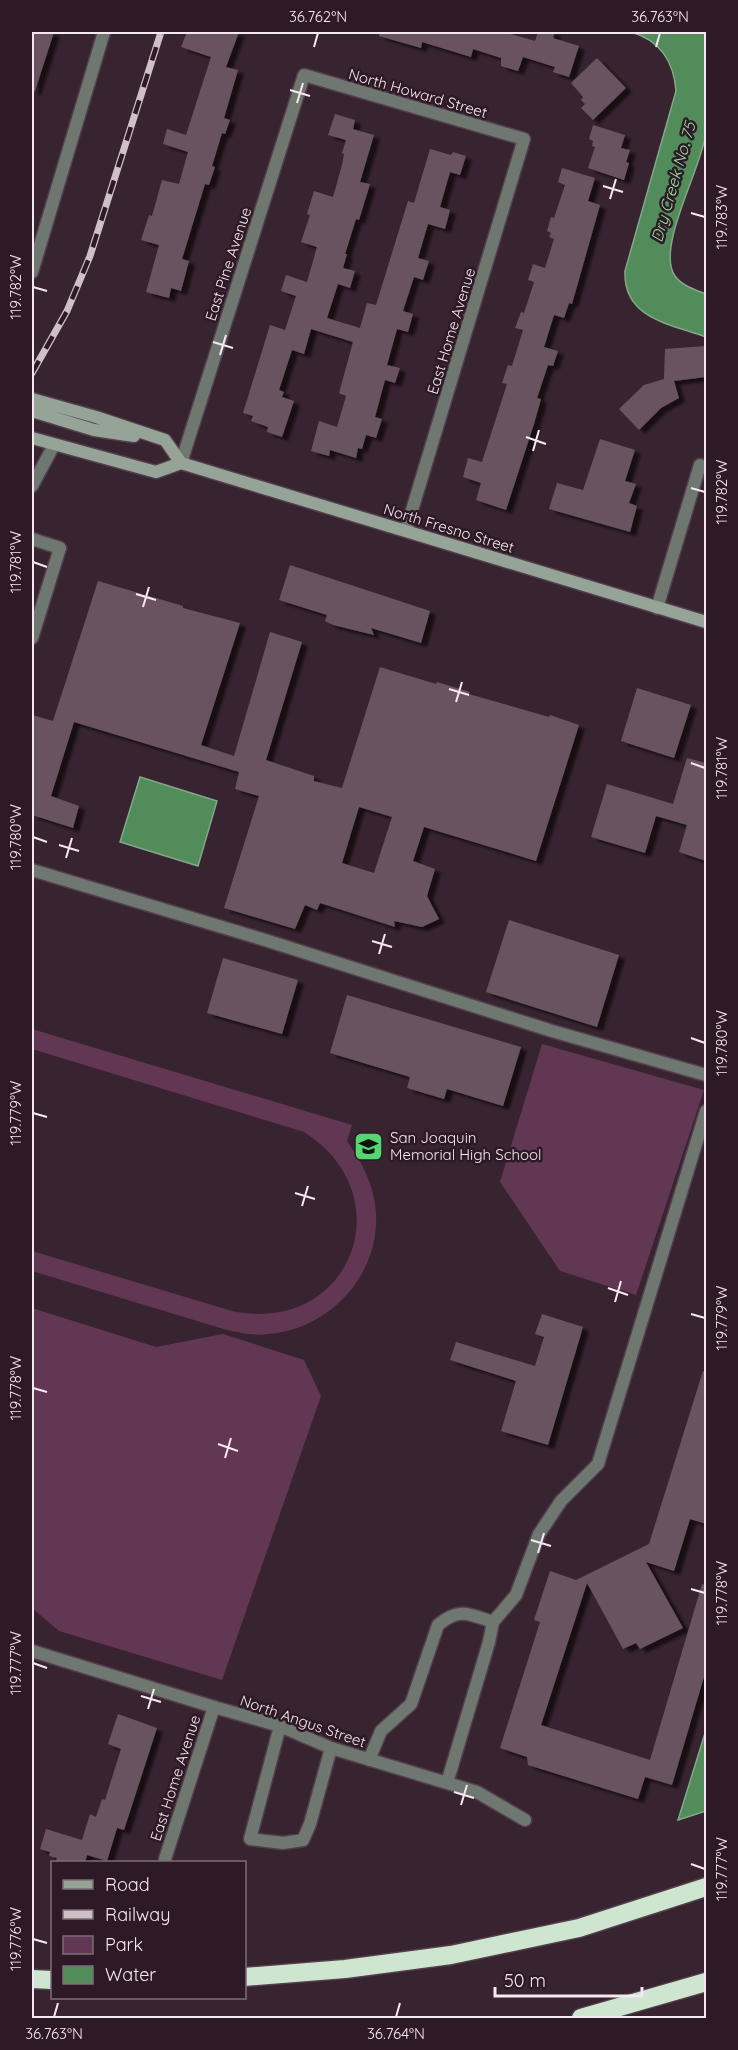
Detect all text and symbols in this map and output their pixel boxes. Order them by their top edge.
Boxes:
text: 36.762°N [289,7,347,26]
text: 36.763°N [631,7,689,26]
street label: North Howard Street [346,64,490,122]
water label: Dry Creek No. 75 [646,118,700,244]
text: 119.783°W [712,184,731,249]
street label: East Pine Avenue [201,205,255,323]
text: 119.782°W [6,254,25,320]
street label: East Home Avenue [423,265,479,397]
text: 119.782°W [712,459,731,525]
street label: North Fresno Street [381,499,517,557]
text: 119.781°W [6,530,25,593]
text: 119.781°W [712,736,731,799]
text: 119.780°W [6,804,25,870]
text: 119.780°W [712,1010,731,1076]
text: 119.779°W [6,1080,25,1145]
place label: San Joaquin Memorial High School [390,1128,542,1164]
school or university icon: San Joaquin Memorial High School [353,1130,385,1162]
text: 119.779°W [712,1285,731,1350]
text: 119.778°W [6,1355,25,1420]
text: 119.778°W [712,1560,731,1625]
text: 119.777°W [6,1630,25,1695]
street label: North Angus Street [238,1691,368,1751]
street label: East Home Avenue [146,1713,204,1843]
text: 119.777°W [712,1836,731,1901]
legend [51,1861,246,1999]
text: Road [105,1873,150,1896]
text: Railway [105,1903,171,1926]
text: 119.776°W [6,1906,25,1971]
text: Park [105,1933,143,1956]
scale bar [495,1960,642,1998]
text: Water [105,1963,156,1986]
text: 50 m [504,1969,546,1992]
text: 36.763°N [25,2024,83,2043]
text: 36.764°N [367,2024,425,2043]

